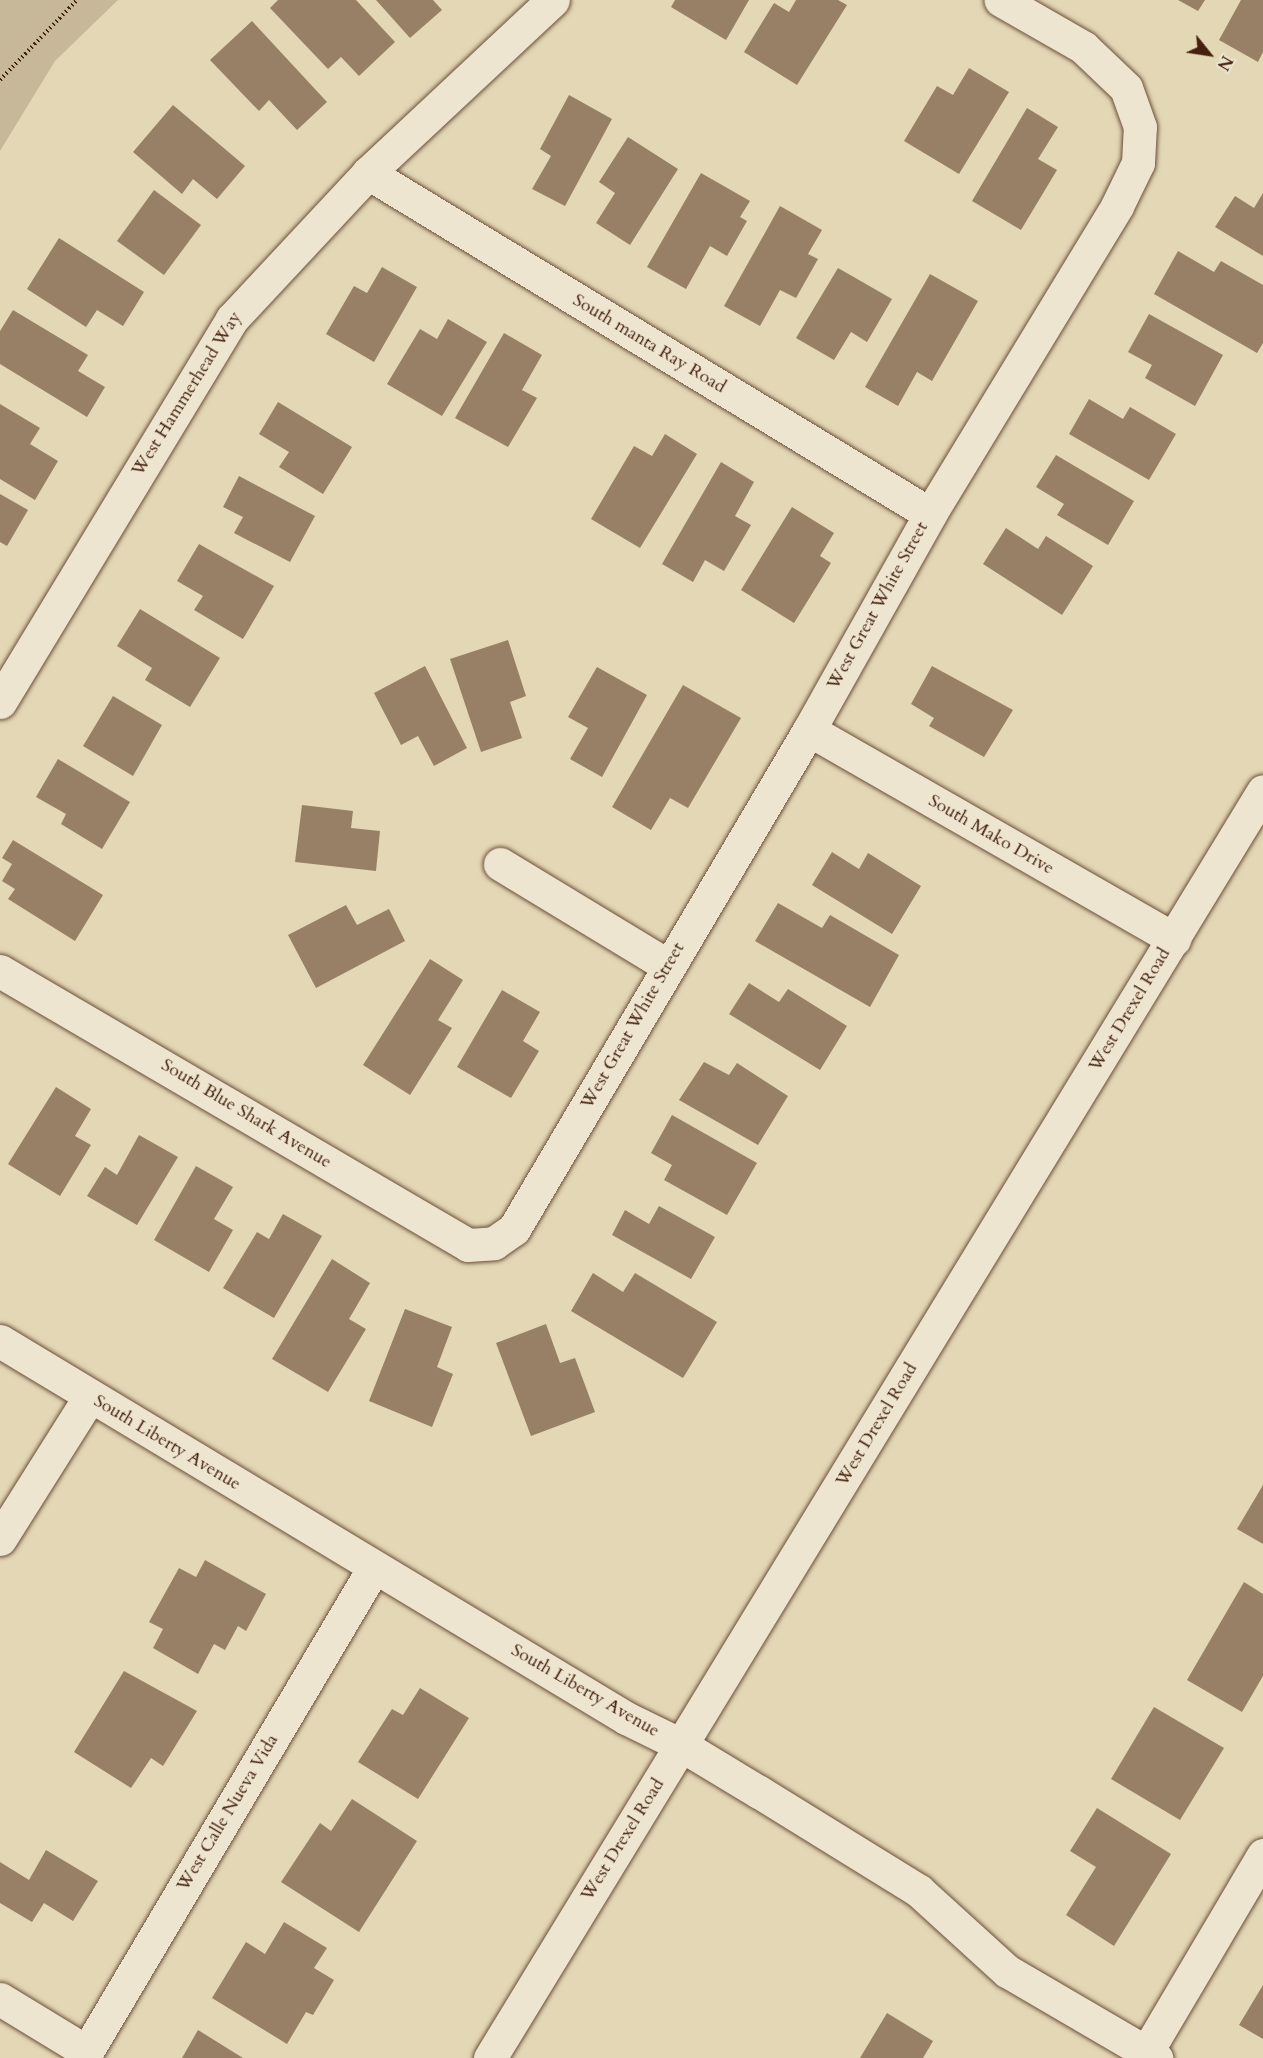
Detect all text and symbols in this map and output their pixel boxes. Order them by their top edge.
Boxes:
north arrow [1179,24,1239,84]
text: N [1212,51,1238,75]
street label: South manta Ray Road [569,290,729,398]
street label: West Hammerhead Way [127,308,247,480]
street label: West Great White Street [823,518,933,694]
street label: South Mako Drive [924,790,1058,880]
street label: West Great White Street [576,939,690,1113]
street label: West Drexel Road [1085,944,1175,1076]
street label: South Blue Shark Avenue [157,1055,335,1173]
street label: West Drexel Road [832,1359,922,1491]
street label: South Liberty Avenue [90,1391,244,1495]
street label: South Liberty Avenue [507,1640,663,1742]
street label: West Calle Nueva Vida [173,1731,283,1895]
street label: West Drexel Road [577,1775,669,1905]

